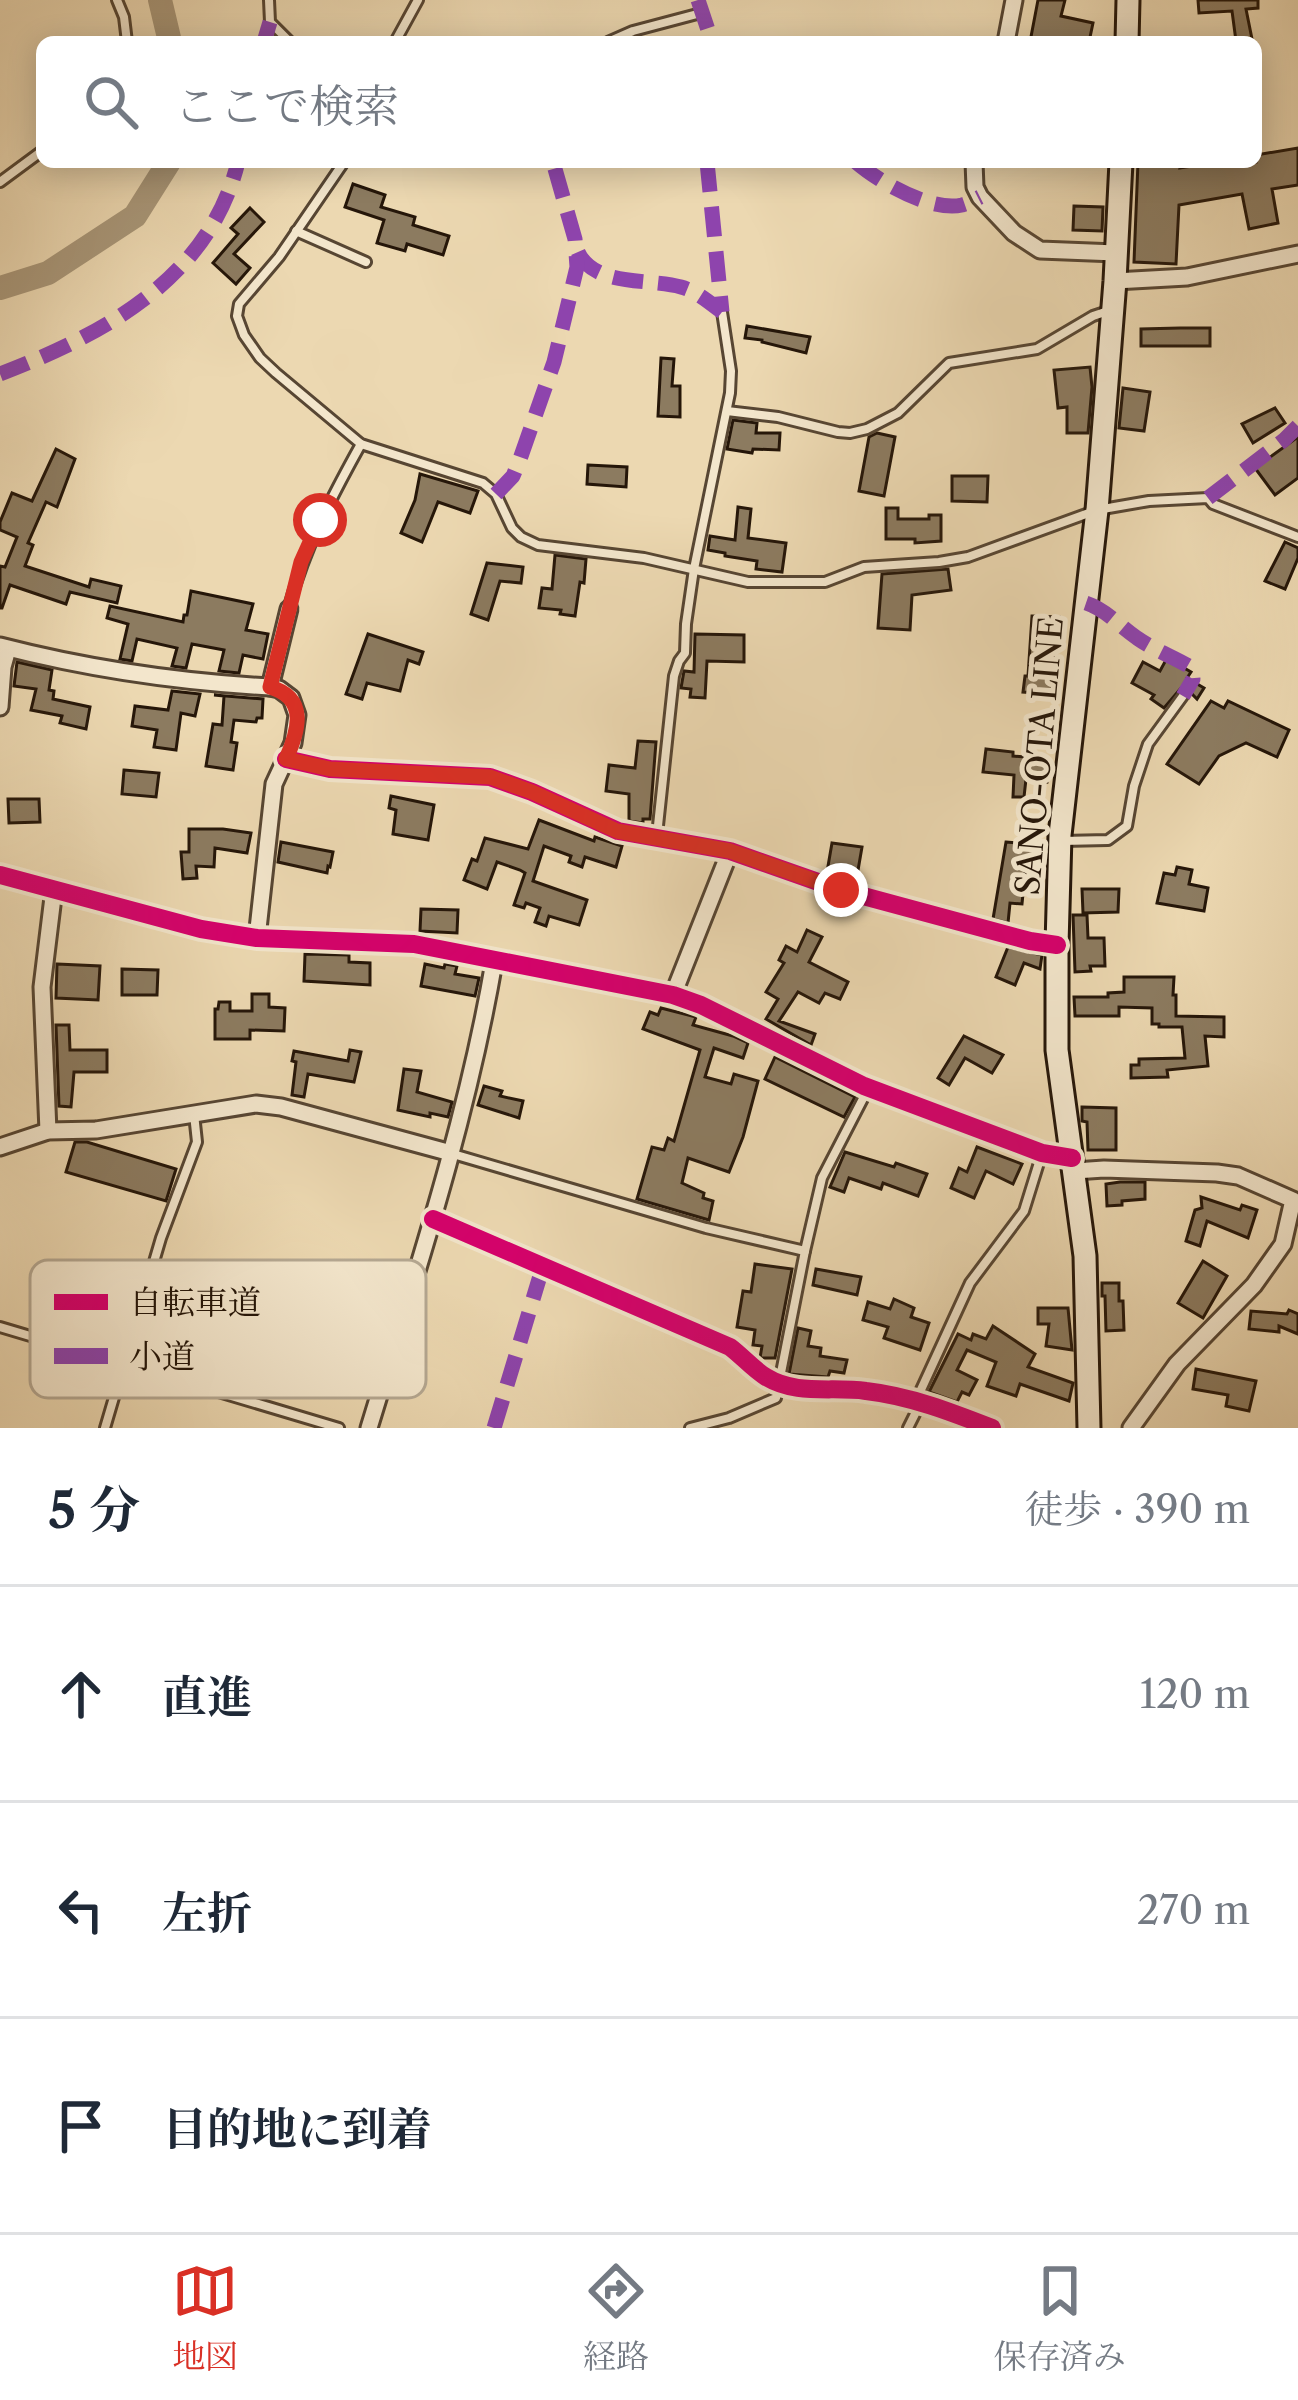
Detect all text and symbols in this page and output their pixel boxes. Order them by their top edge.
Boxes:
search box [36,36,1262,168]
icon: search [78,69,144,135]
text: ここで検索 [174,78,399,134]
route start [293,493,347,547]
street label: SANO-OTA LINE [1007,615,1072,897]
route end [814,863,868,917]
legend [30,1260,426,1398]
text: 自転車道 [129,1282,261,1323]
text: 小道 [129,1336,195,1377]
text: 5 分 [48,1479,140,1541]
text: 徒歩 · 390 m [1025,1485,1250,1533]
icon: ahead [48,1661,114,1727]
text: 直進 [162,1669,252,1725]
text: 120 m [1140,1670,1250,1718]
icon: left [48,1877,114,1943]
text: 左折 [162,1885,252,1941]
text: 270 m [1137,1886,1250,1934]
icon: arrive [48,2093,114,2159]
text: 目的地に到着 [162,2101,432,2157]
tab: 地図 [172,2258,238,2377]
tab: 経路 [583,2258,649,2377]
tab: 保存済み [994,2258,1126,2377]

